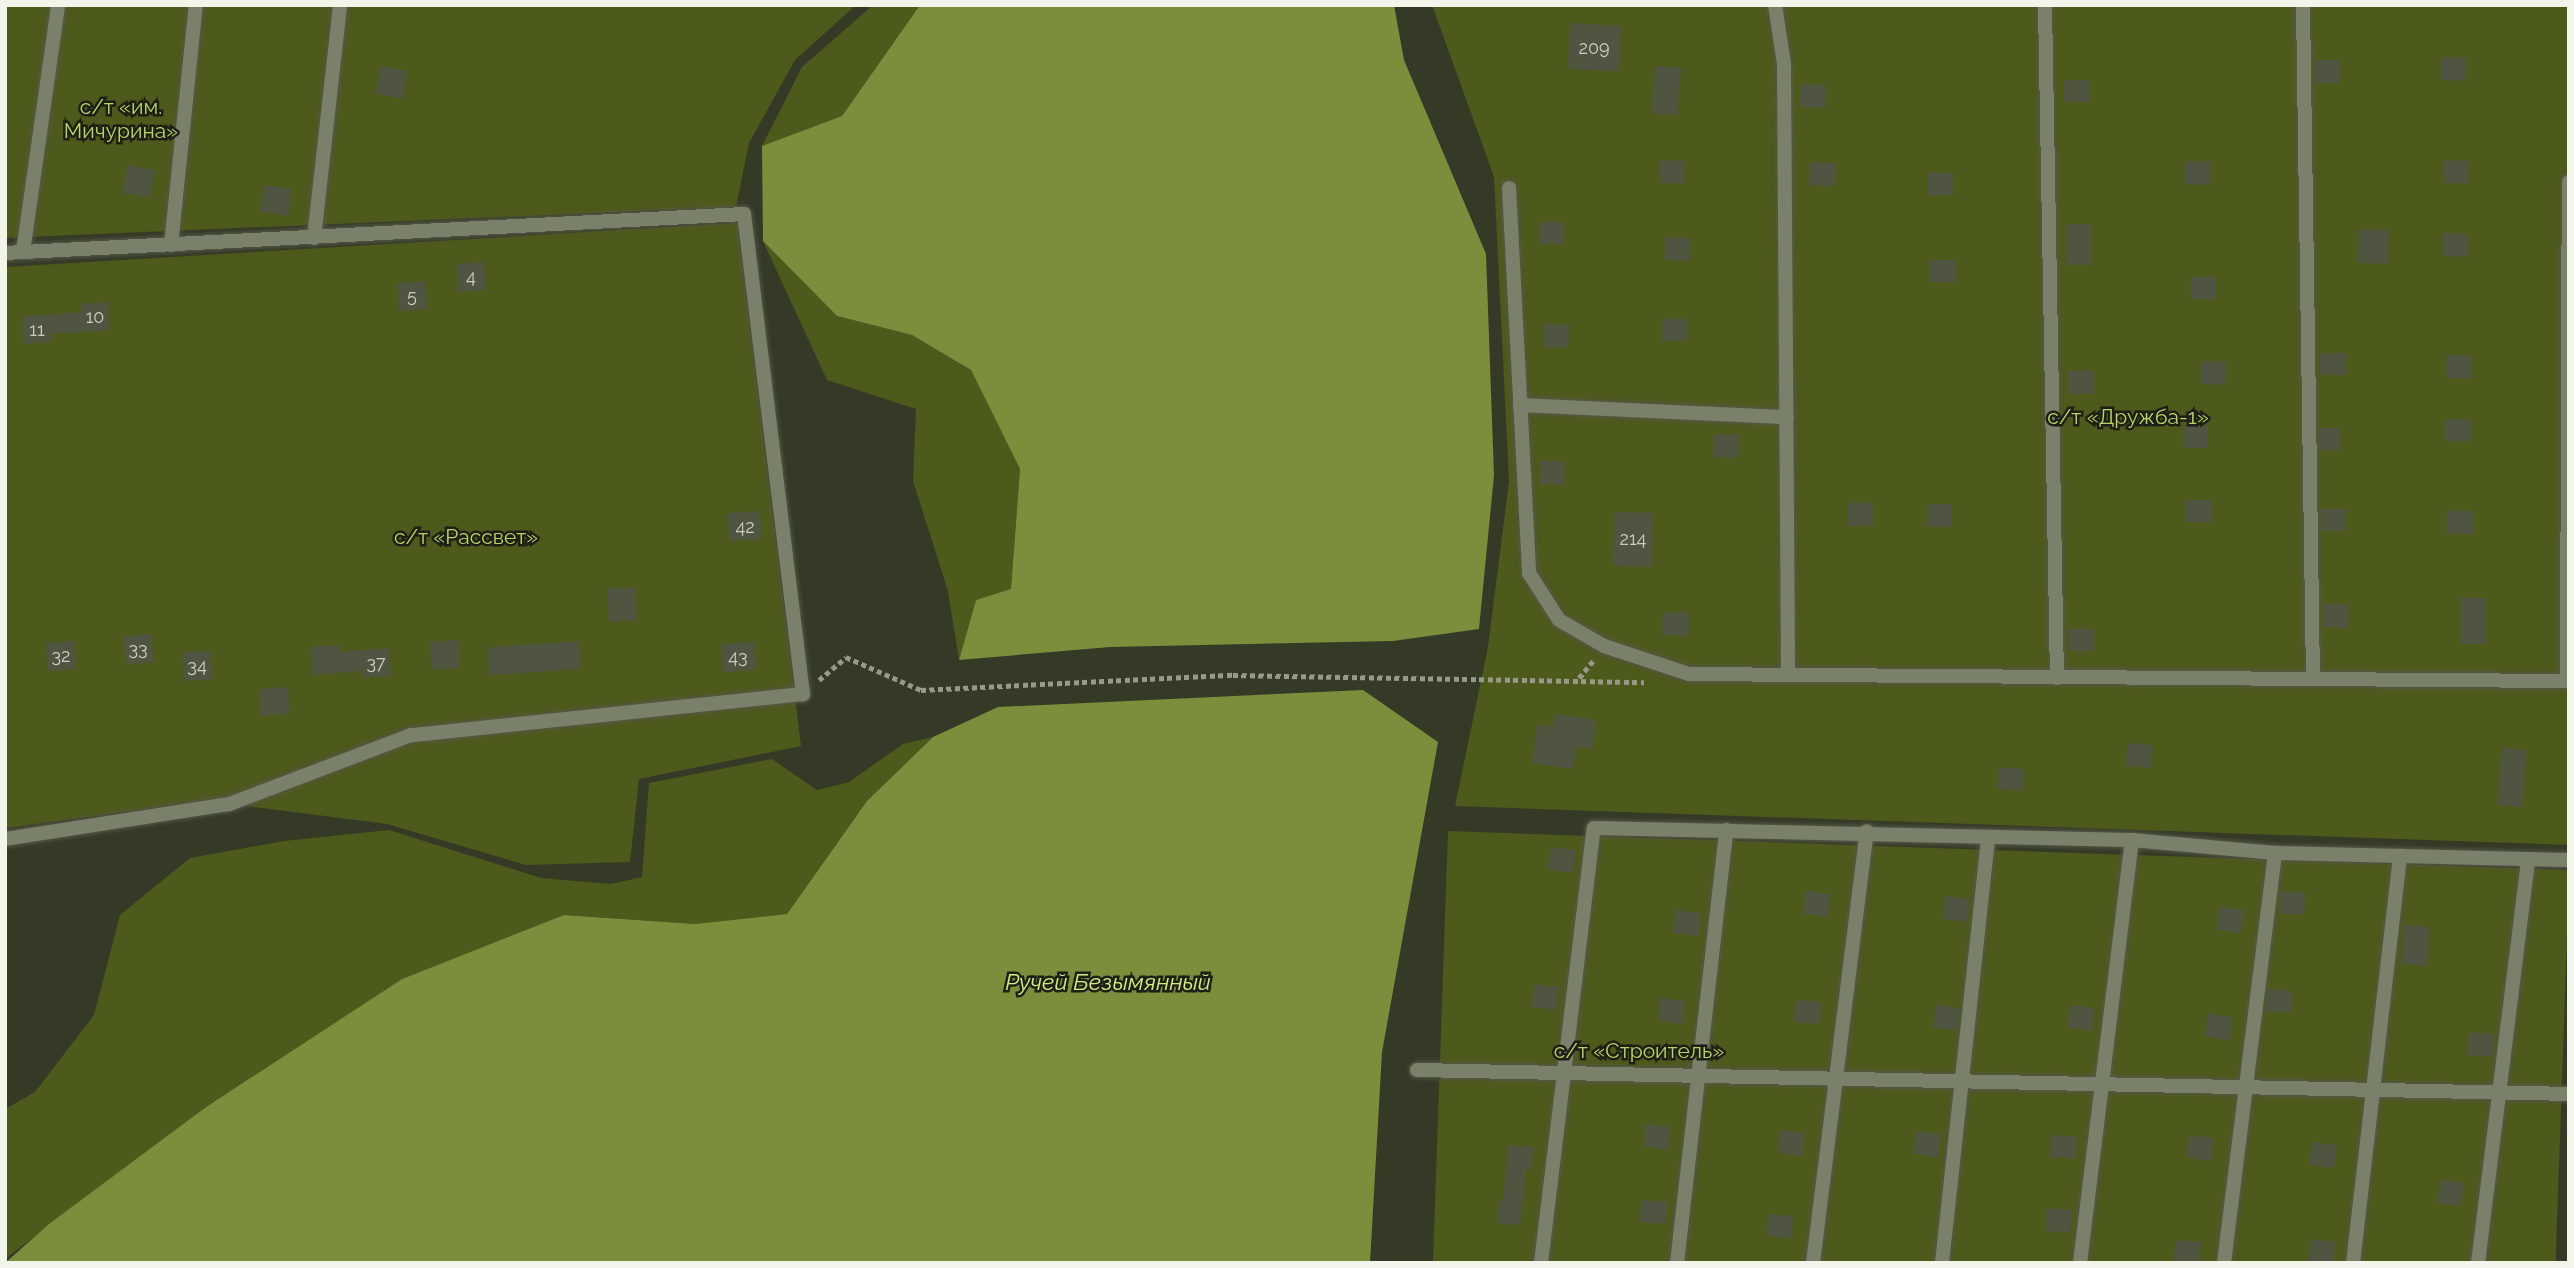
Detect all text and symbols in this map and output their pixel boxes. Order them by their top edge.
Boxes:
house number: 209 [1579,37,1609,59]
park label: с/т «им. Мичурина» [64,94,178,144]
house number: 4 [466,266,476,288]
house number: 5 [407,285,417,307]
house number: 10 [86,306,104,328]
house number: 11 [29,319,45,341]
park label: с/т «Дружба-1» [2047,404,2209,430]
house number: 42 [735,516,755,538]
park label: с/т «Рассвет» [394,524,538,550]
house number: 214 [1620,528,1646,550]
house number: 33 [128,638,148,660]
house number: 32 [52,645,70,667]
house number: 43 [728,646,748,668]
house number: 37 [366,652,386,674]
house number: 34 [187,655,207,677]
water label: Ручей Безымянный [1005,968,1211,996]
park label: с/т «Строитель» [1554,1038,1724,1064]

